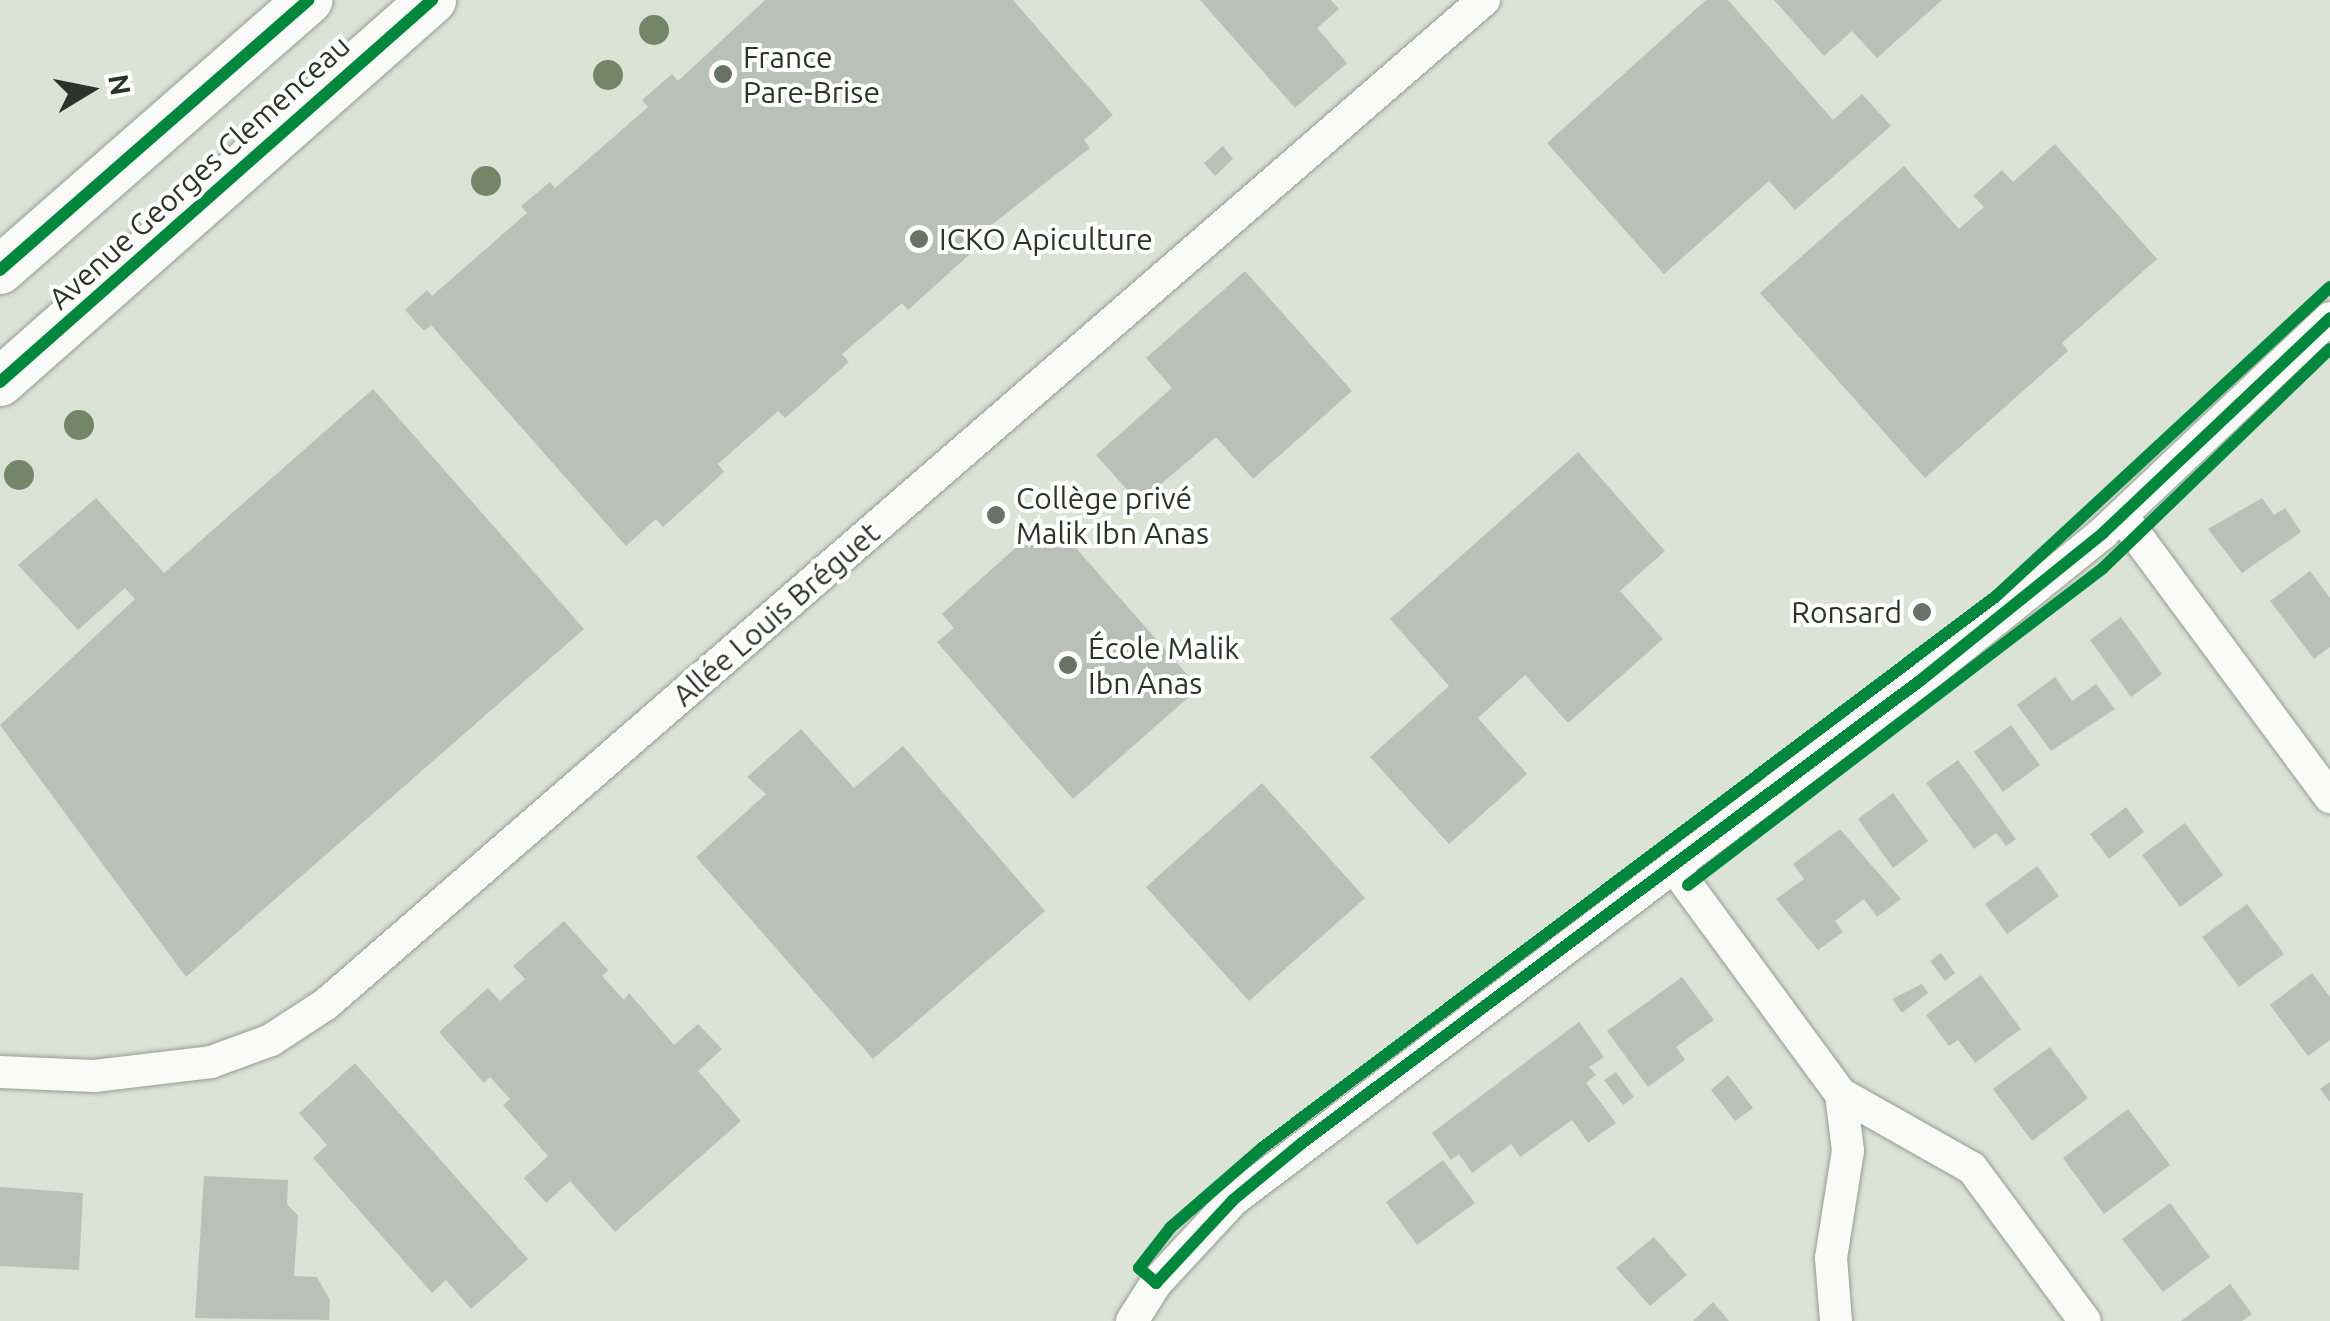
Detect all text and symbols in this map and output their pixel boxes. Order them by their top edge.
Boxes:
street label: Avenue Georges Clemenceau [41,27,357,317]
place label: France Pare-Brise [743,39,880,110]
north arrow [40,40,140,140]
marker: France Pare-Brise [712,63,734,85]
text: N [103,72,137,98]
place label: ICKO Apiculture [939,221,1153,257]
marker: ICKO Apiculture [908,228,930,250]
place label: Collège privé Malik Ibn Anas [1016,480,1209,550]
marker: Collège privé Malik Ibn Anas [985,504,1007,526]
street label: Allée Louis Bréguet [665,514,887,714]
place label: Ronsard [1791,594,1902,630]
marker: Ronsard [1911,601,1933,623]
place label: École Malik Ibn Anas [1088,630,1239,700]
marker: École Malik Ibn Anas [1057,654,1079,676]

